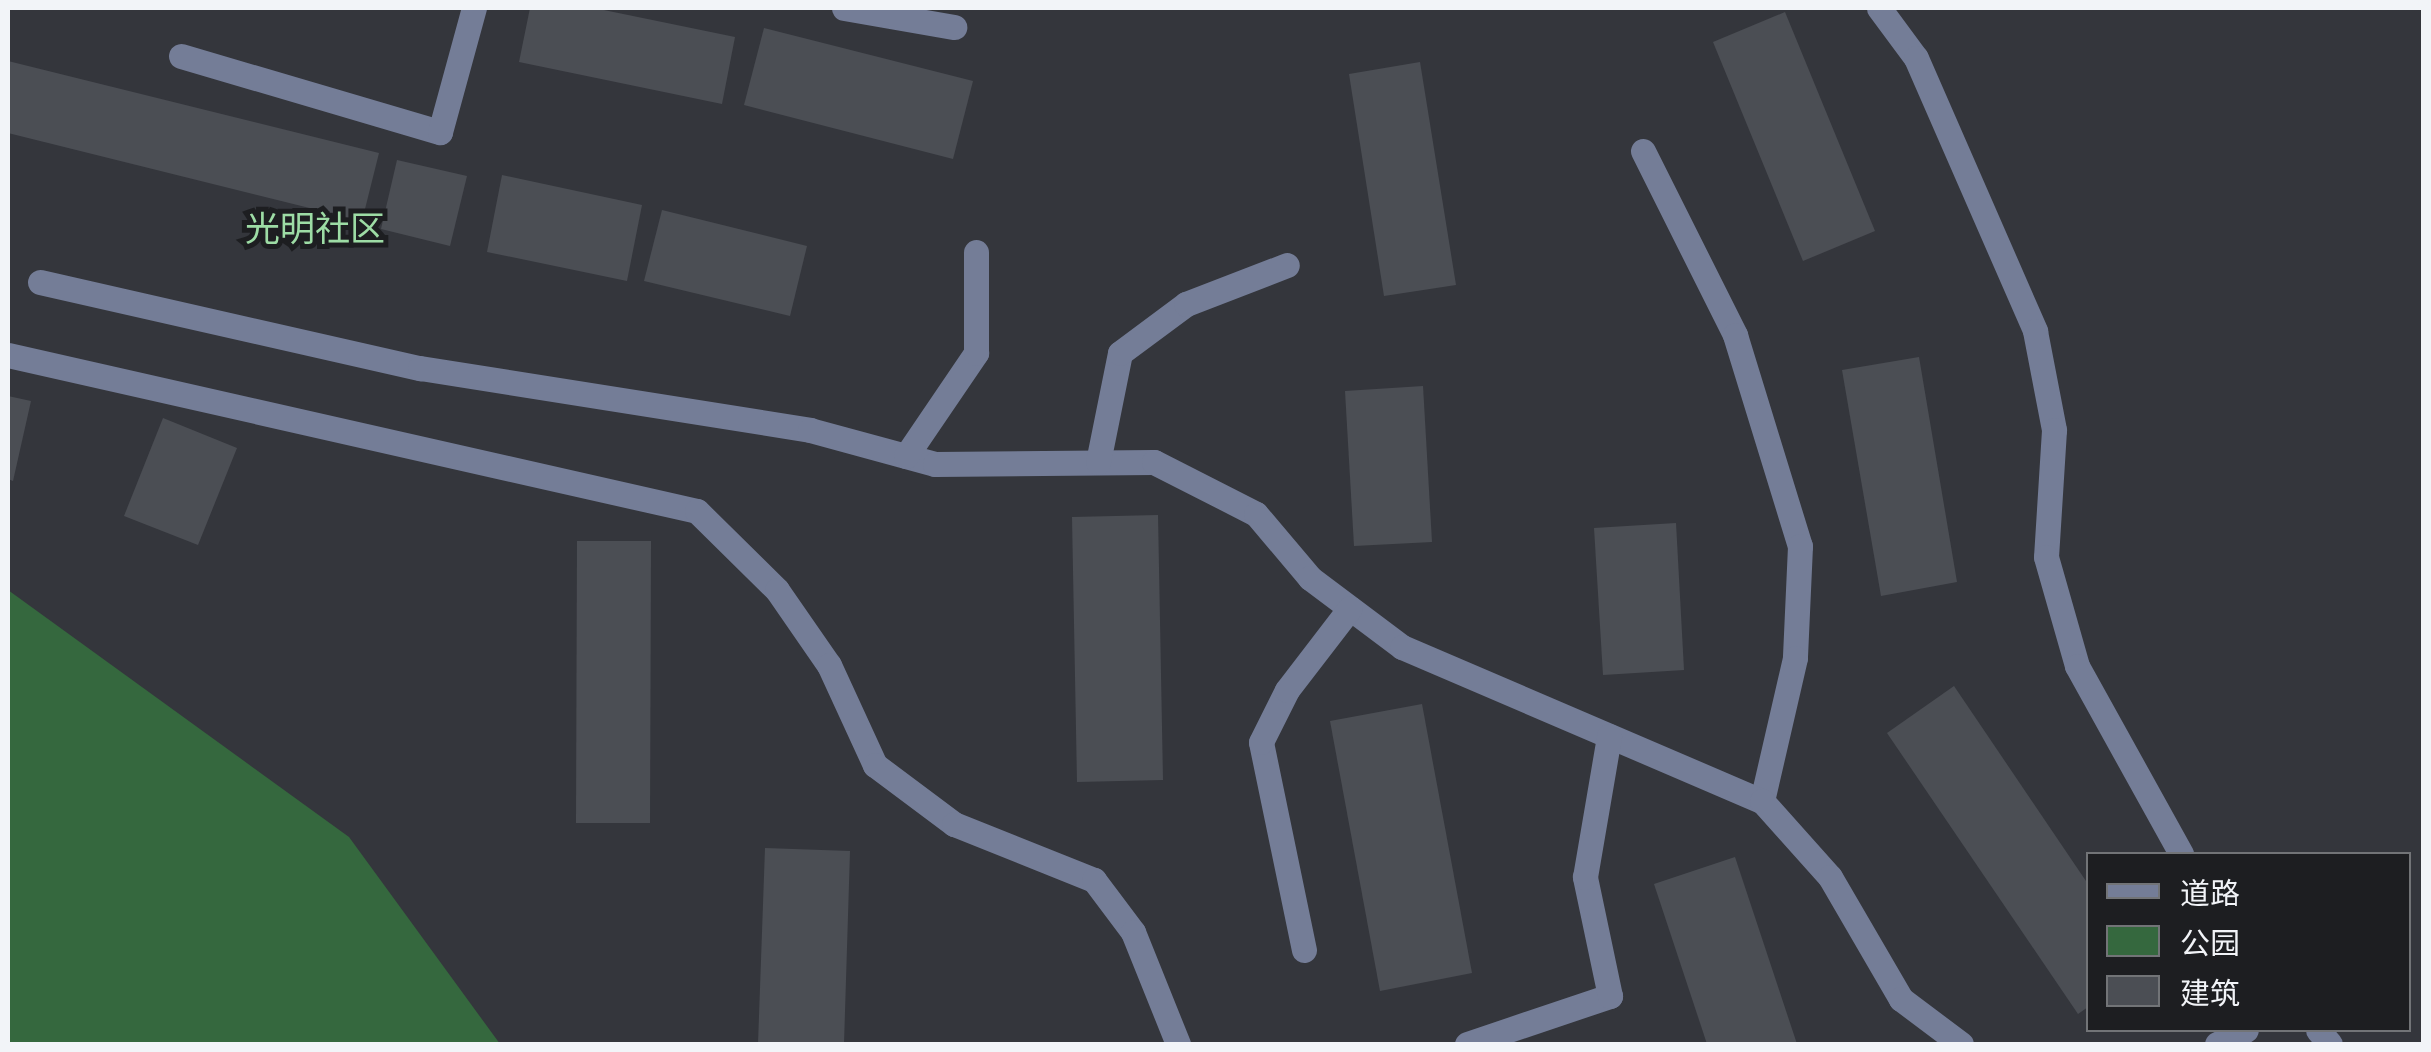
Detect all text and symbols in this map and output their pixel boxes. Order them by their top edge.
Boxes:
district label: 光明社区 [245,206,385,248]
legend [2086,852,2411,1032]
text: 道路 [2180,874,2240,910]
text: 公园 [2180,924,2240,960]
text: 建筑 [2180,974,2240,1010]

